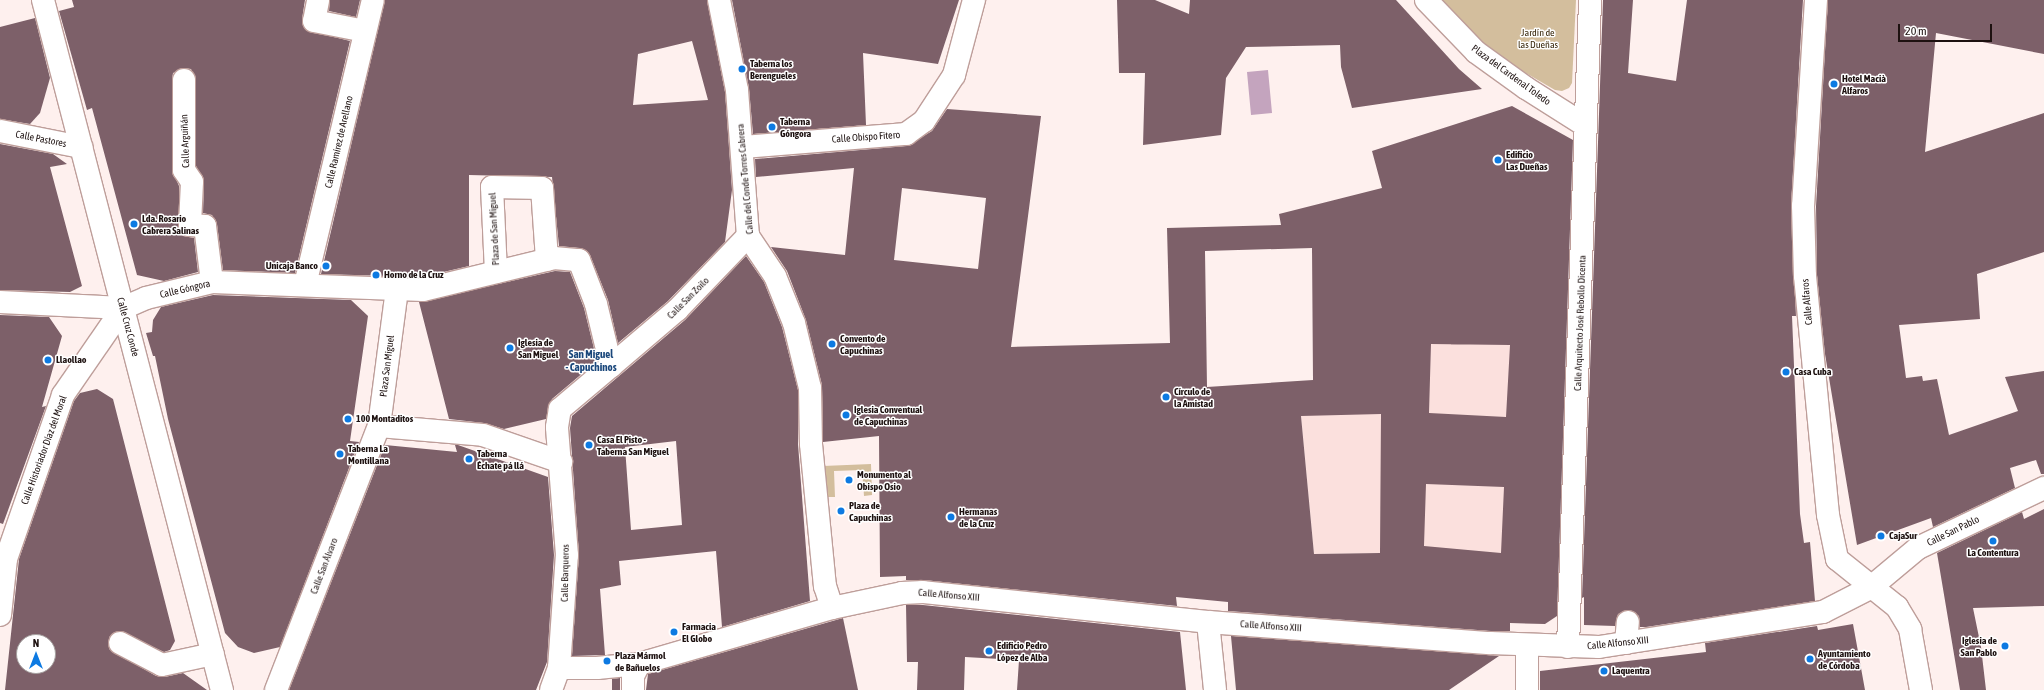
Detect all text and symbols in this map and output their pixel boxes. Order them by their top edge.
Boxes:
scale bar [1900,16,1994,42]
text: 20 m [1905,24,1927,38]
park label: Jardín de las Dueñas [1518,26,1558,50]
street label: Plaza del Cardenal Toledo [1469,42,1553,108]
place label: Taberna los Berengueles [750,57,796,80]
marker: Taberna los Berengueles [737,64,747,74]
place label: Hotel Macià Alfaros [1842,72,1886,96]
marker: Hotel Macià Alfaros [1829,79,1839,89]
street label: Calle Ramírez de Arellano [323,95,355,189]
street label: Calle Arguiñán [178,114,192,168]
place label: Taberna Góngora [780,115,811,138]
marker: Taberna Góngora [767,122,777,132]
street label: Calle del Conde Torres Cabrera [734,123,756,235]
street label: Calle Pastores [15,128,67,150]
street label: Calle Obispo Fitero [831,129,901,145]
place label: Edificio Las Dueñas [1506,148,1547,172]
marker: Edificio Las Dueñas [1493,155,1503,165]
street label: Plaza de San Miguel [486,192,502,266]
place label: Lda. Rosario Cabrera Salinas [142,212,199,236]
marker: Lda. Rosario Cabrera Salinas [129,219,139,229]
street label: Calle Arquitecto José Rebollo Dicenta [1572,255,1588,391]
place label: Unicaja Banco [266,260,318,272]
marker: Unicaja Banco [321,261,331,271]
place label: Horno de la Cruz [384,269,444,281]
marker: Horno de la Cruz [371,270,381,280]
street label: Calle San Zoilo [665,275,711,321]
street label: Calle Góngora [159,277,211,301]
street label: Calle Alfaros [1799,278,1815,326]
street label: Calle Cruz Conde [114,296,142,358]
place label: Convento de Capuchinas [840,332,886,356]
street label: Plaza San Miguel [377,334,397,398]
place label: Iglesia de San Miguel [518,336,558,360]
marker: Convento de Capuchinas [827,339,837,349]
marker: Iglesia de San Miguel [505,343,515,353]
district label: San Miguel - Capuchinos [565,348,617,374]
place label: Llaollao [56,354,87,366]
marker: Llaollao [43,355,53,365]
place label: Casa Cuba [1794,366,1831,378]
marker: Casa Cuba [1781,367,1791,377]
place label: Círculo de la Amistad [1174,385,1213,408]
marker: Círculo de la Amistad [1161,392,1171,402]
street label: Calle Historiador Díaz del Moral [19,394,69,506]
place label: Iglesia Conventual de Capuchinas [854,403,922,426]
marker: Iglesia Conventual de Capuchinas [841,410,851,420]
place label: 100 Montaditos [356,413,413,425]
marker: 100 Montaditos [343,414,353,424]
place label: Casa El Pisto - Taberna San Miguel [597,433,669,456]
marker: Casa El Pisto - Taberna San Miguel [584,440,594,450]
place label: Taberna La Montillana [348,442,389,466]
place label: Taberna Échate pá llá [477,447,524,470]
marker: Taberna La Montillana [335,449,345,459]
marker: Taberna Échate pá llá [464,454,474,464]
place label: Monumento al Obispo Osio [857,468,911,492]
marker: Monumento al Obispo Osio [844,475,854,485]
place label: Plaza de Capuchinas [849,499,892,522]
place label: Hermanas de la Cruz [959,505,997,528]
marker: Plaza de Capuchinas [836,506,846,516]
marker: Hermanas de la Cruz [946,512,956,522]
street label: Calle San Pablo [1925,513,1981,549]
place label: CajaSur [1889,530,1917,542]
marker: CajaSur [1876,531,1886,541]
street label: Calle San Álvaro [308,536,340,596]
marker: La Contentura [1988,536,1998,546]
street label: Calle Barqueros [558,544,572,602]
place label: La Contentura [1967,547,2019,559]
street label: Calle Alfonso XIII [918,586,980,604]
street label: Calle Alfonso XIII [1240,618,1302,634]
place label: Farmacia El Globo [682,620,716,644]
marker: Farmacia El Globo [669,627,679,637]
north arrow [16,634,56,674]
street label: Calle Alfonso XIII [1587,634,1649,652]
place label: Iglesia de San Pablo [1961,634,1997,658]
text: N [33,637,39,649]
place label: Edificio Pedro López de Alba [997,639,1047,662]
marker: Iglesia de San Pablo [2000,641,2010,651]
marker: Edificio Pedro López de Alba [984,646,994,656]
place label: Ayuntamiento de Córdoba [1818,647,1871,670]
place label: Plaza Mármol de Bañuelos [615,649,666,672]
marker: Ayuntamiento de Córdoba [1805,654,1815,664]
marker: Plaza Mármol de Bañuelos [602,656,612,666]
place label: Laquentra [1612,665,1650,677]
marker: Laquentra [1599,666,1609,676]

